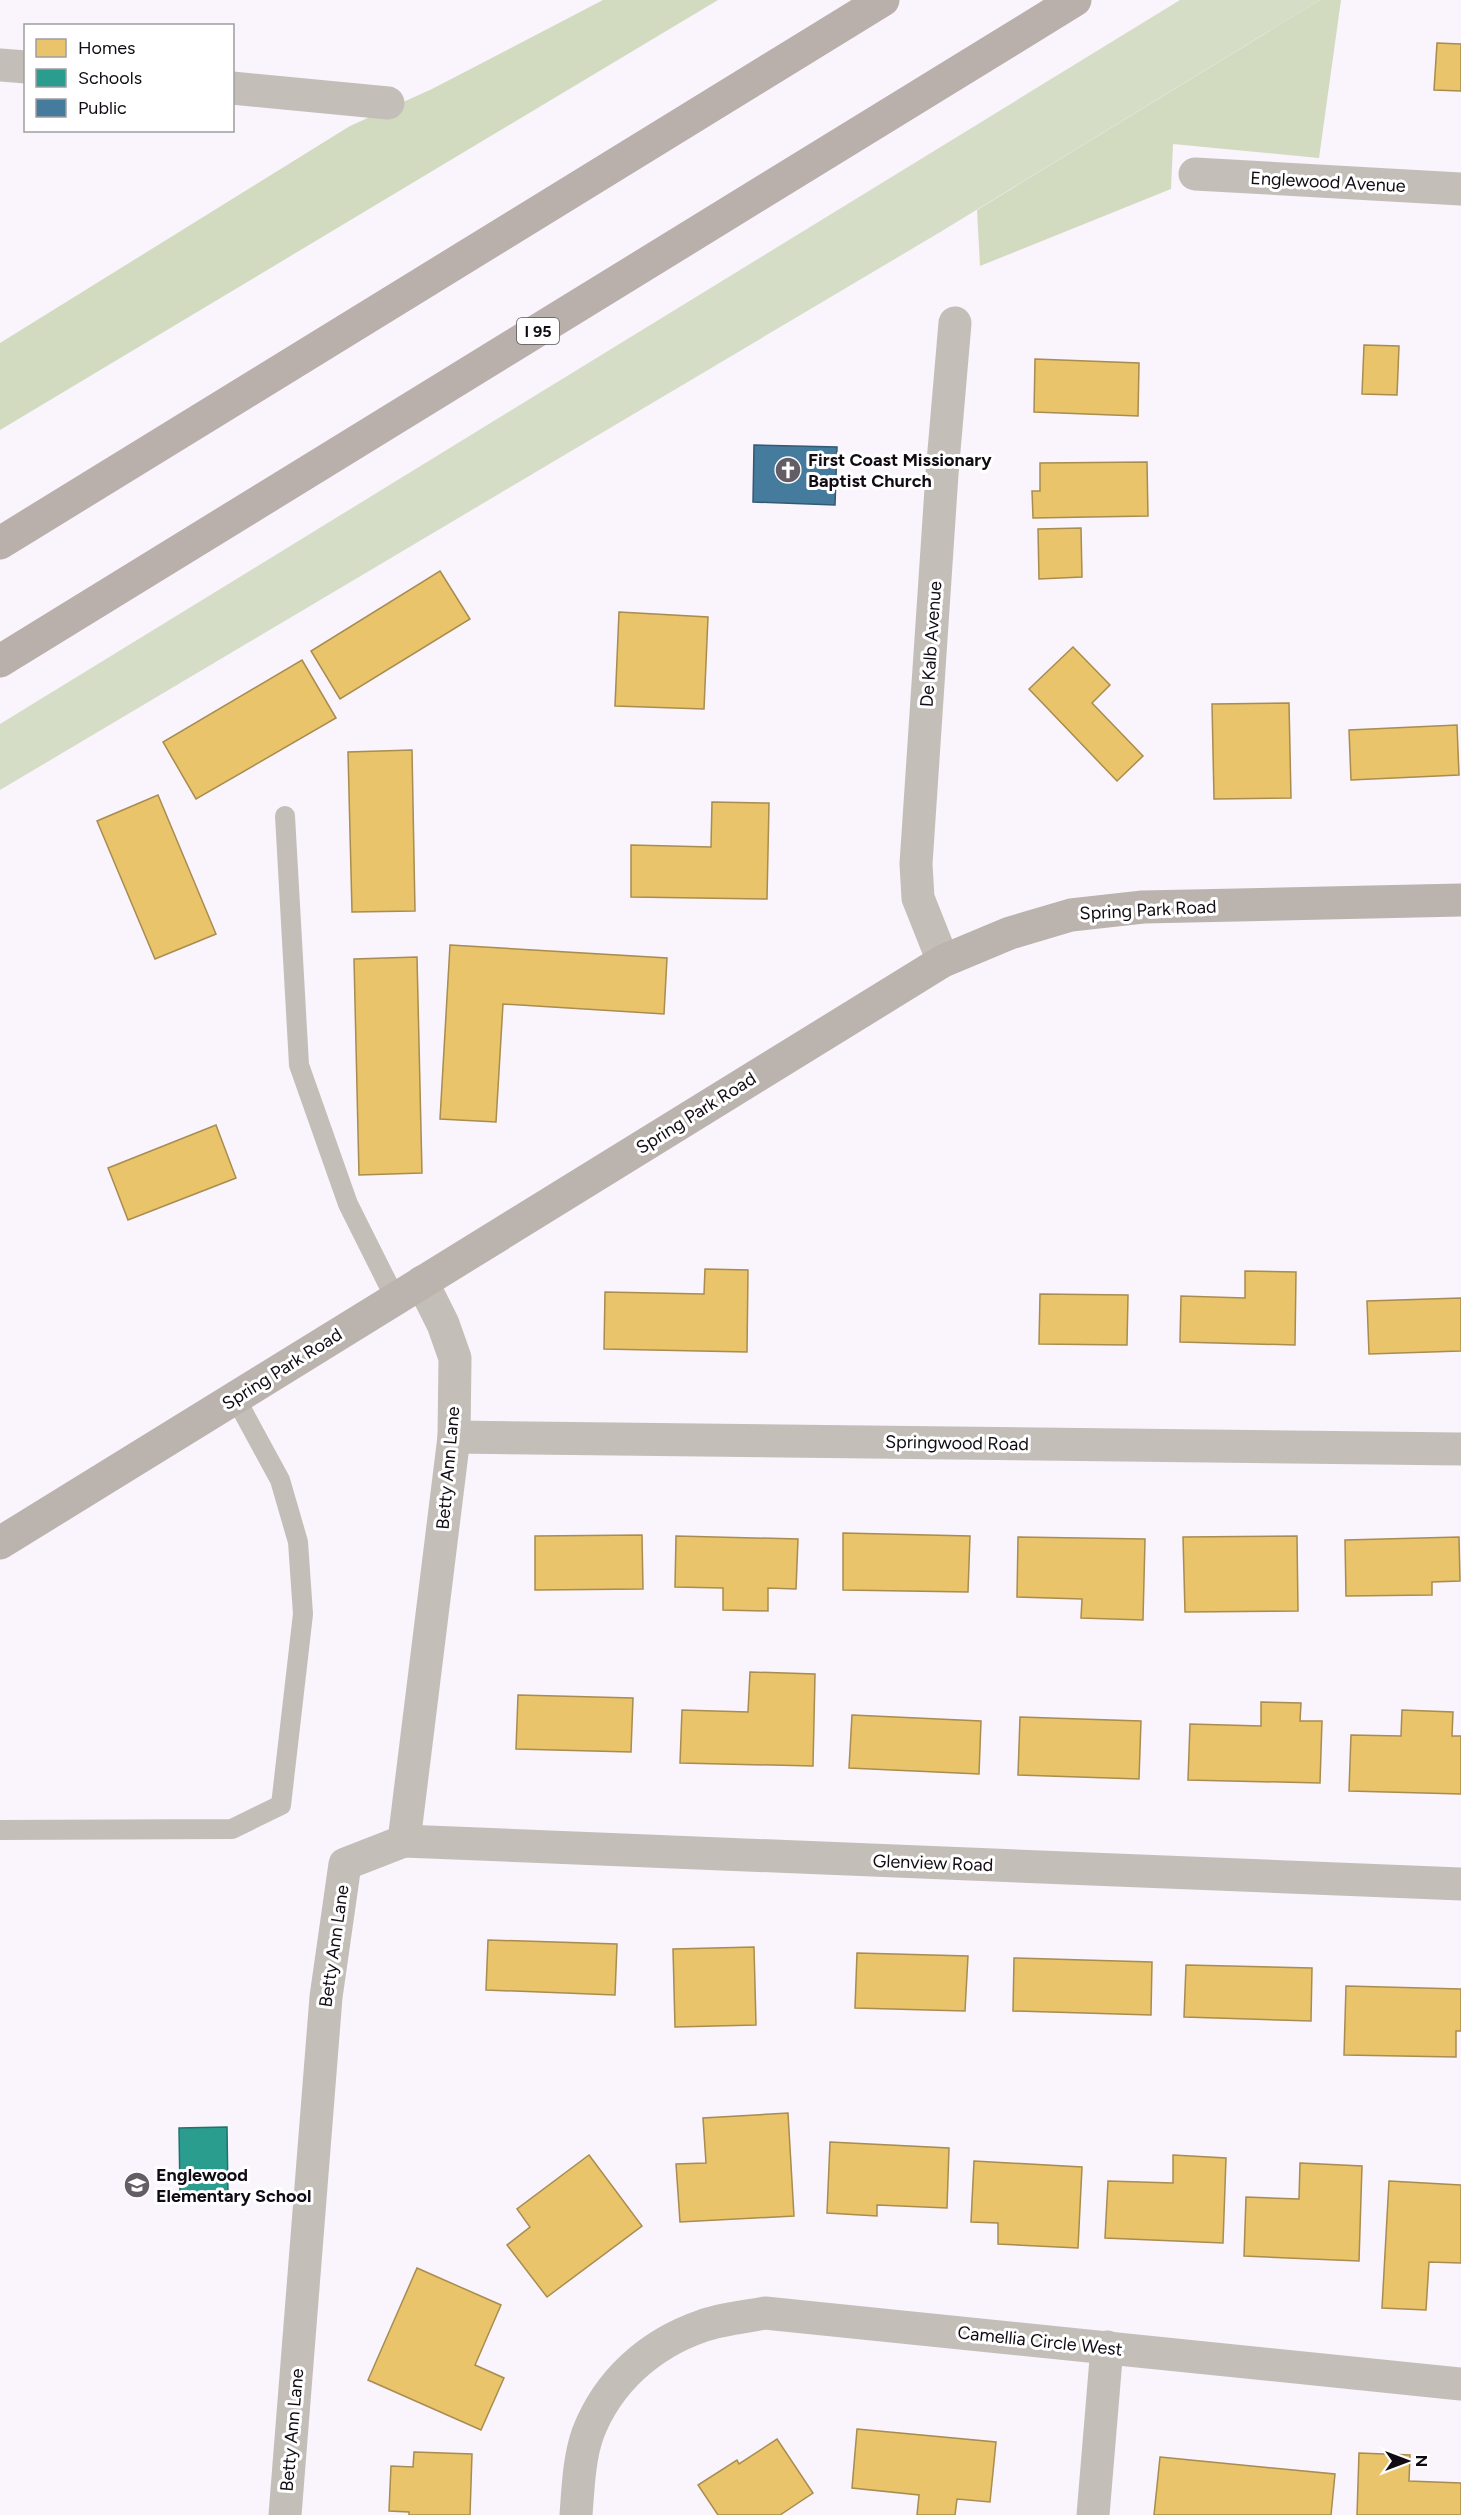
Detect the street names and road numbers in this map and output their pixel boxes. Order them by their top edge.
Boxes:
street label: Englewood Avenue [1250,167,1406,197]
road number: I 95 [517,318,559,344]
street label: De Kalb Avenue [916,580,946,708]
street label: Spring Park Road [1079,895,1217,925]
street label: Spring Park Road [632,1067,760,1159]
street label: Spring Park Road [218,1323,346,1415]
street label: Betty Ann Lane [432,1405,464,1530]
street label: Springwood Road [885,1431,1029,1455]
street label: Glenview Road [872,1850,994,1876]
street label: Betty Ann Lane [315,1883,354,2009]
street label: Camellia Circle West [956,2321,1124,2361]
street label: Betty Ann Lane [276,2367,308,2492]

